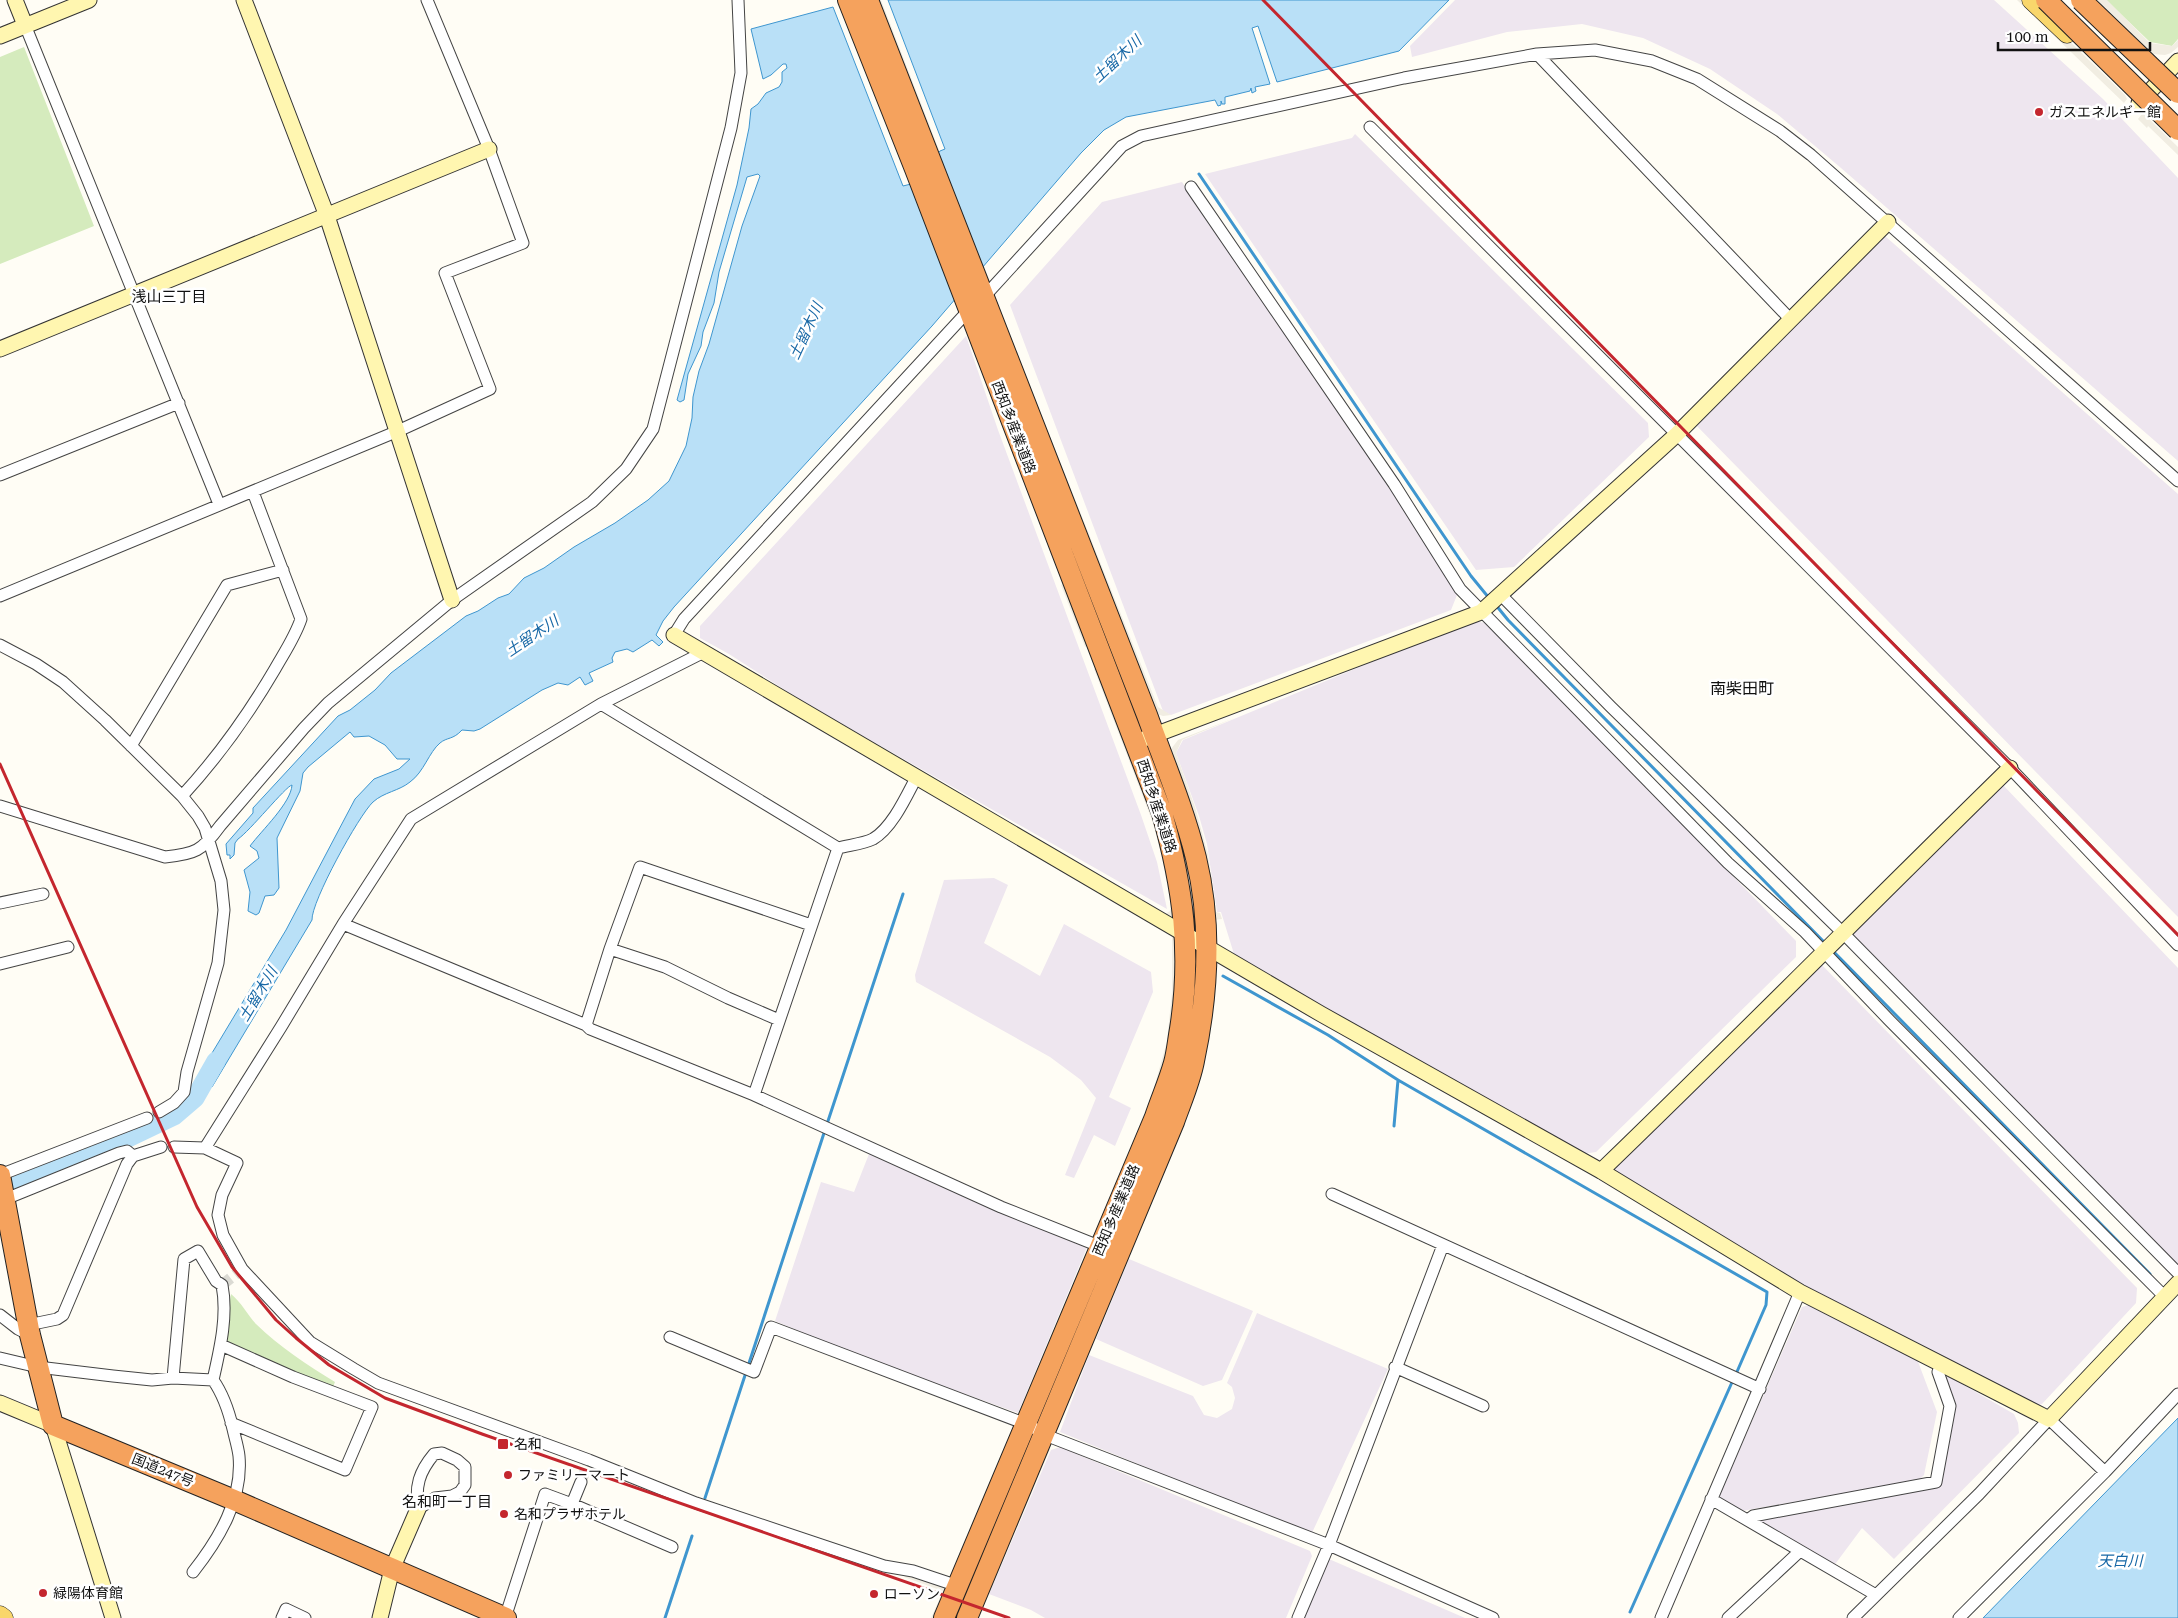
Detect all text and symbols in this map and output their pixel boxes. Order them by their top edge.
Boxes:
scale bar [1998,20,2150,52]
text: 100 m [2006,28,2049,46]
water label: 土留木川 [1089,31,1147,86]
place label: ガスエネルギー館 [2049,104,2161,120]
marker: ガスエネルギー館 [2033,106,2045,118]
district label: 浅山三丁目 [131,288,207,306]
water label: 土留木川 [785,298,828,362]
street label: 西知多産業道路 [989,378,1039,476]
water label: 土留木川 [502,611,564,660]
district label: 南柴田町 [1710,679,1774,698]
street label: 西知多産業道路 [1134,757,1180,855]
water label: 土留木川 [235,962,282,1024]
street label: 西知多産業道路 [1089,1162,1143,1258]
place label: 名和 [514,1436,542,1452]
marker: 名和 [496,1437,510,1451]
street label: 国道247号 [130,1450,196,1490]
place label: ファミリーマート [518,1467,630,1483]
marker: ファミリーマート [502,1469,514,1481]
district label: 名和町一丁目 [402,1493,492,1511]
place label: 名和プラザホテル [514,1506,626,1522]
marker: 名和プラザホテル [498,1508,510,1520]
water label: 天白川 [2097,1552,2144,1570]
place label: 緑陽体育館 [53,1585,123,1601]
place label: ローソン [884,1586,940,1602]
marker: 緑陽体育館 [37,1587,49,1599]
marker: ローソン [868,1588,880,1600]

